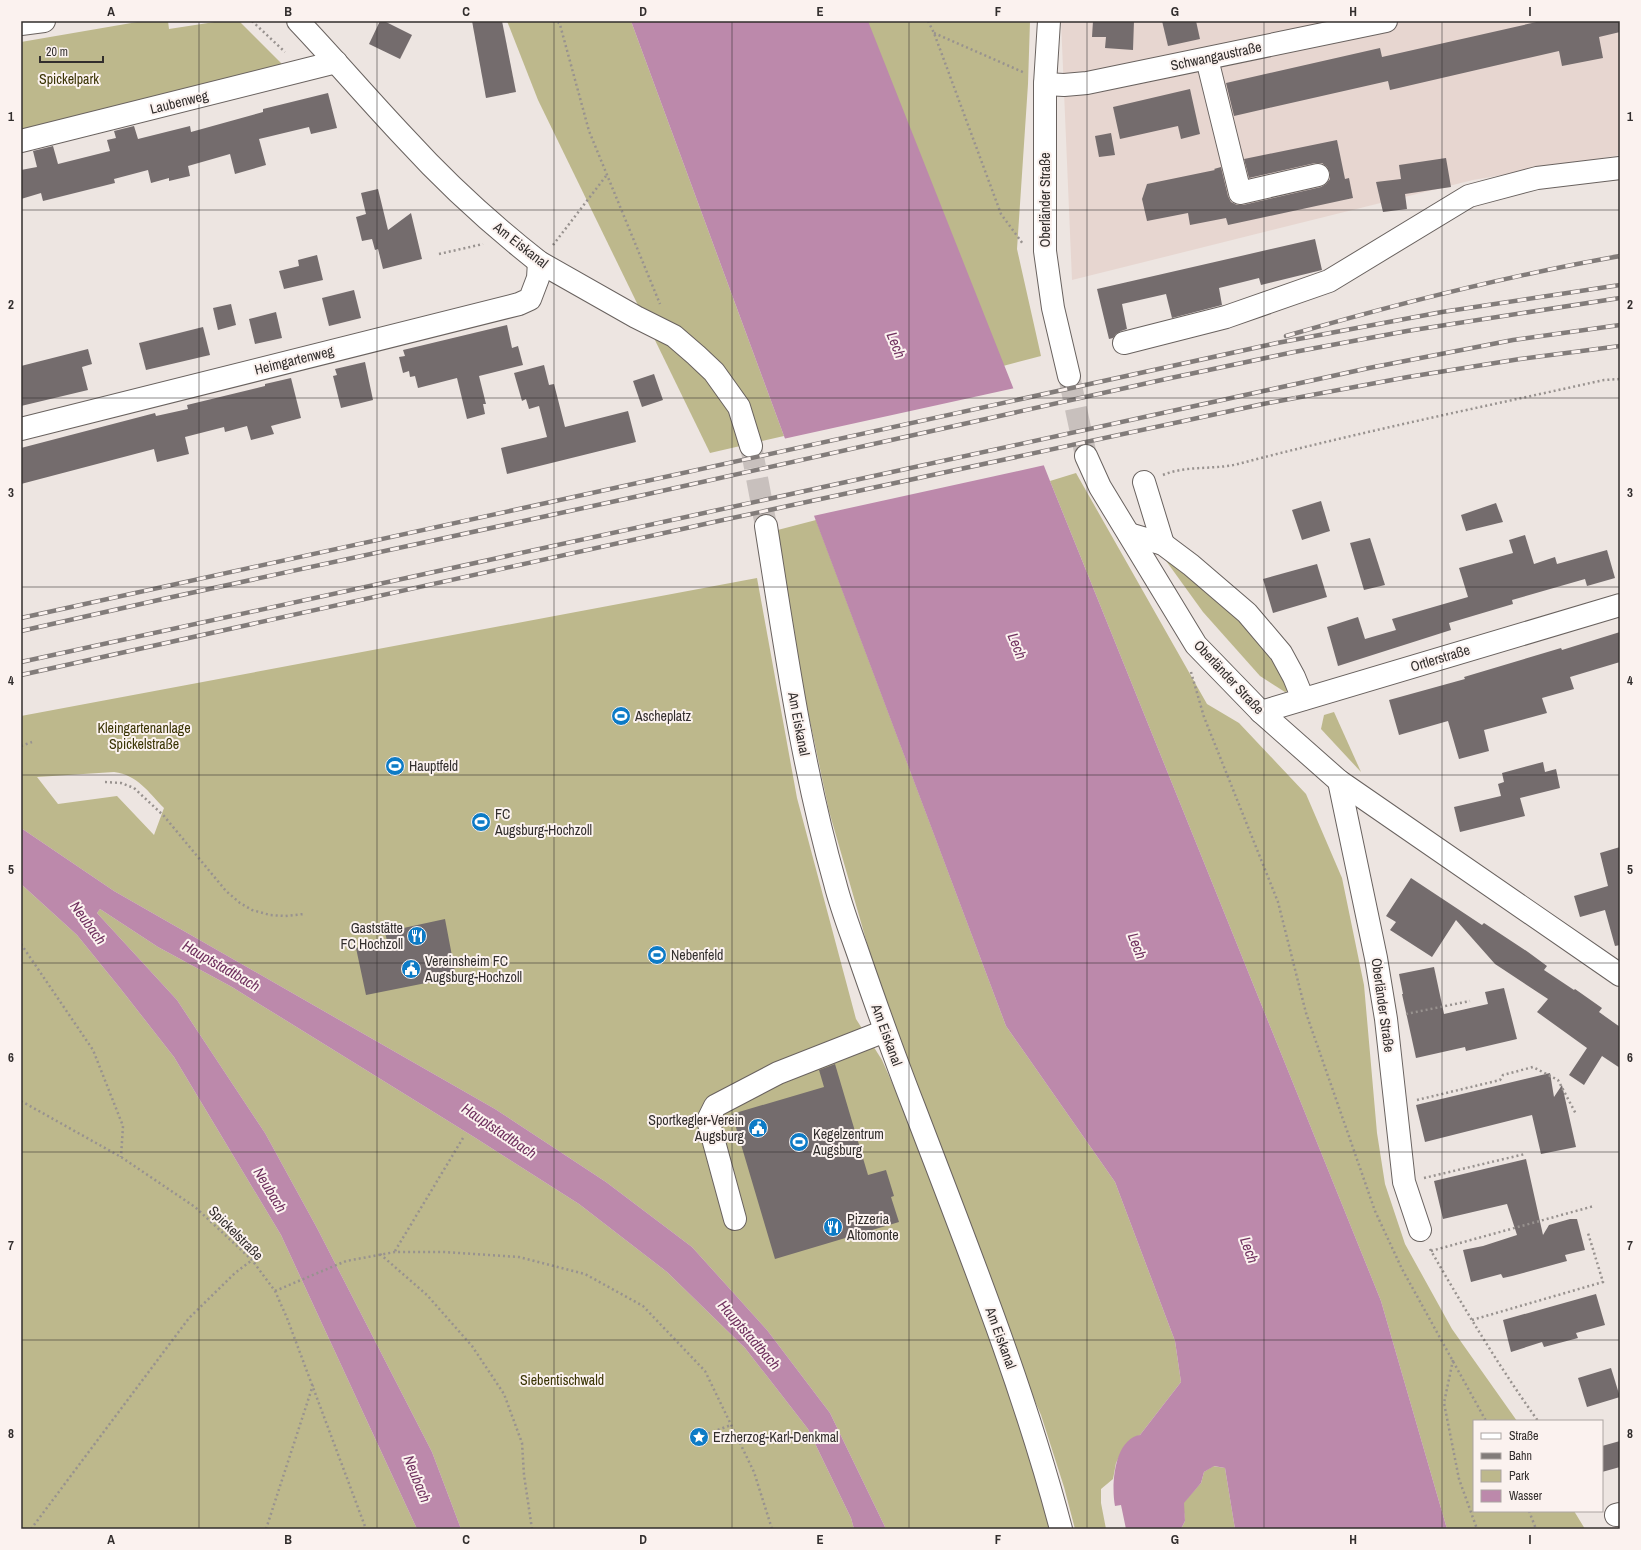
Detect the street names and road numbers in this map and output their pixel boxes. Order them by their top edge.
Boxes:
street label: Schwangaustraße [1169,38,1263,74]
street label: Laubenweg [148,86,211,118]
street label: Oberländer Straße [1036,152,1054,248]
street label: Am Eiskanal [489,217,552,272]
street label: Heimgartenweg [253,341,336,379]
street label: Oberländer Straße [1190,636,1268,718]
street label: Ortlerstraße [1408,640,1472,676]
street label: Am Eiskanal [784,690,814,757]
street label: Oberländer Straße [1367,957,1399,1053]
street label: Am Eiskanal [867,1001,906,1068]
street label: Spickelstraße [205,1202,267,1264]
street label: Am Eiskanal [981,1304,1020,1371]

